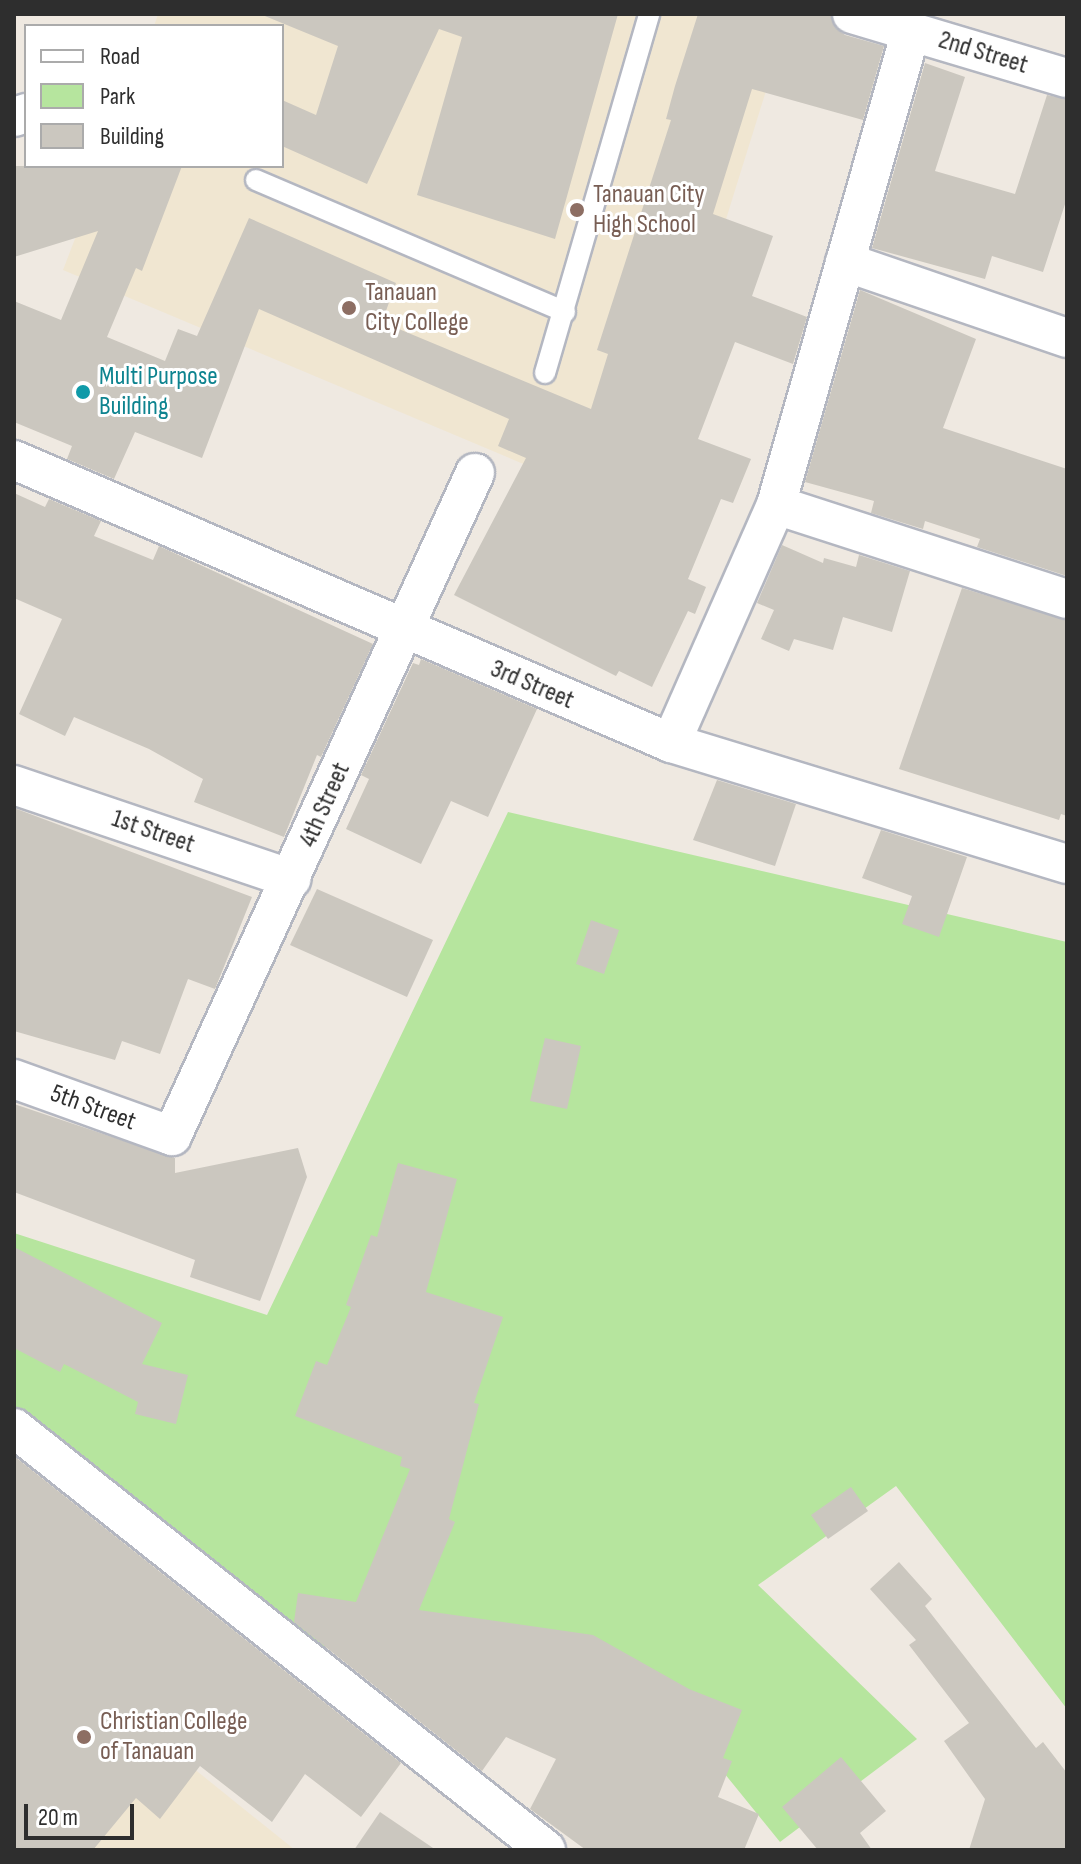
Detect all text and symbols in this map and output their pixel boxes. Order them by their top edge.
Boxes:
legend [24,24,284,168]
street label: 2nd Street [935,25,1031,81]
text: Road [100,42,140,71]
text: Park [100,82,135,111]
text: Building [100,122,164,151]
place label: Tanauan City High School [593,179,705,240]
marker: Tanauan City High School [568,201,586,219]
place label: Tanauan City College [365,277,469,338]
marker: Tanauan City College [340,299,358,317]
place label: Multi Purpose Building [99,361,218,422]
marker: Multi Purpose Building [74,383,92,401]
street label: 3rd Street [486,653,578,717]
street label: 4th Street [293,758,357,852]
street label: 1st Street [108,803,198,861]
street label: 5th Street [46,1078,140,1138]
place label: Christian College of Tanauan [100,1706,247,1768]
marker: Christian College of Tanauan [75,1728,93,1746]
scale bar [28,1788,138,1838]
text: 20 m [38,1803,78,1832]

